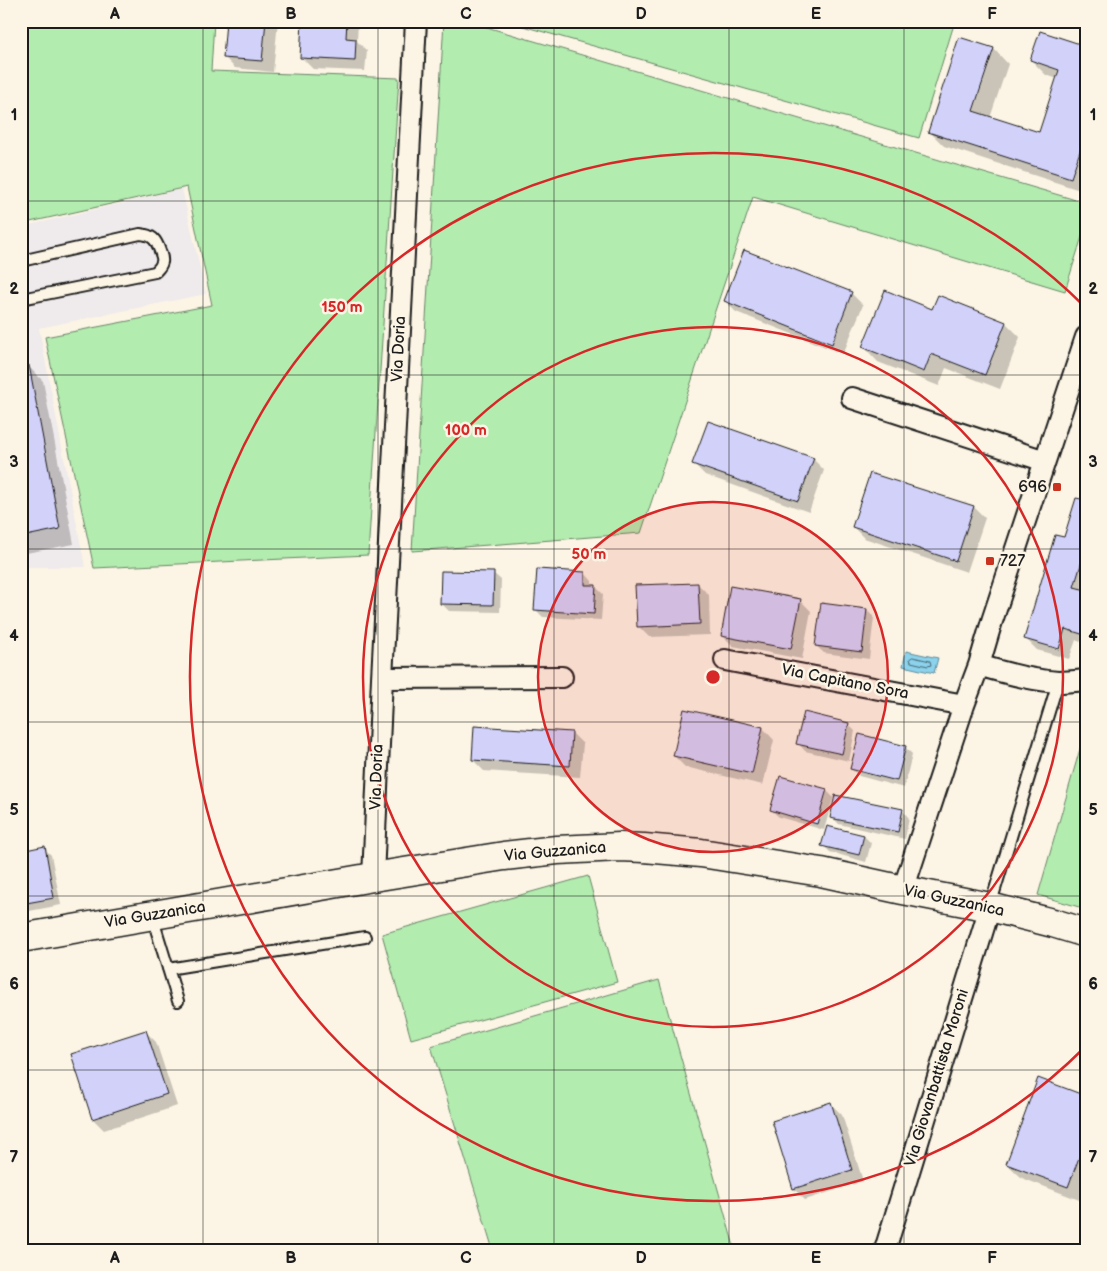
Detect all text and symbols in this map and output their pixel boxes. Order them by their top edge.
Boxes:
text: A [109,5,120,24]
text: B [285,5,297,24]
text: C [460,5,472,24]
text: D [635,5,647,24]
text: E [811,5,821,24]
text: F [987,5,997,24]
text: 1 [11,106,17,125]
text: 1 [1090,106,1096,125]
text: 2 [9,280,19,299]
text: 2 [1088,280,1098,299]
text: 150 m [321,298,363,317]
street label: Via Doria [388,315,410,383]
text: 100 m [445,421,487,440]
text: 3 [9,453,19,472]
text: 3 [1088,453,1098,472]
place label: 696 [1018,478,1047,497]
marker: 696 [1051,481,1063,493]
text: 50 m [572,545,607,564]
place label: 727 [1000,552,1025,571]
marker: 727 [984,555,996,567]
text: 4 [9,627,19,646]
text: 4 [1088,627,1098,646]
street label: Via Capitano Sora [780,660,910,704]
centre of rings [704,668,722,686]
street label: Via Doria [366,744,388,810]
text: 5 [9,801,19,820]
text: 5 [1088,801,1098,820]
street label: Via Guzzanica [503,838,607,866]
street label: Via Guzzanica [902,881,1006,921]
street label: Via Guzzanica [103,898,207,932]
text: 6 [9,975,19,994]
text: 6 [1088,975,1098,994]
street label: Via Giovanbattista Moroni [901,987,973,1169]
text: 7 [10,1148,19,1167]
text: 7 [1089,1148,1098,1167]
text: A [109,1249,120,1268]
text: B [285,1249,297,1268]
text: C [460,1249,472,1268]
text: D [635,1249,647,1268]
text: E [811,1249,821,1268]
text: F [987,1249,997,1268]

